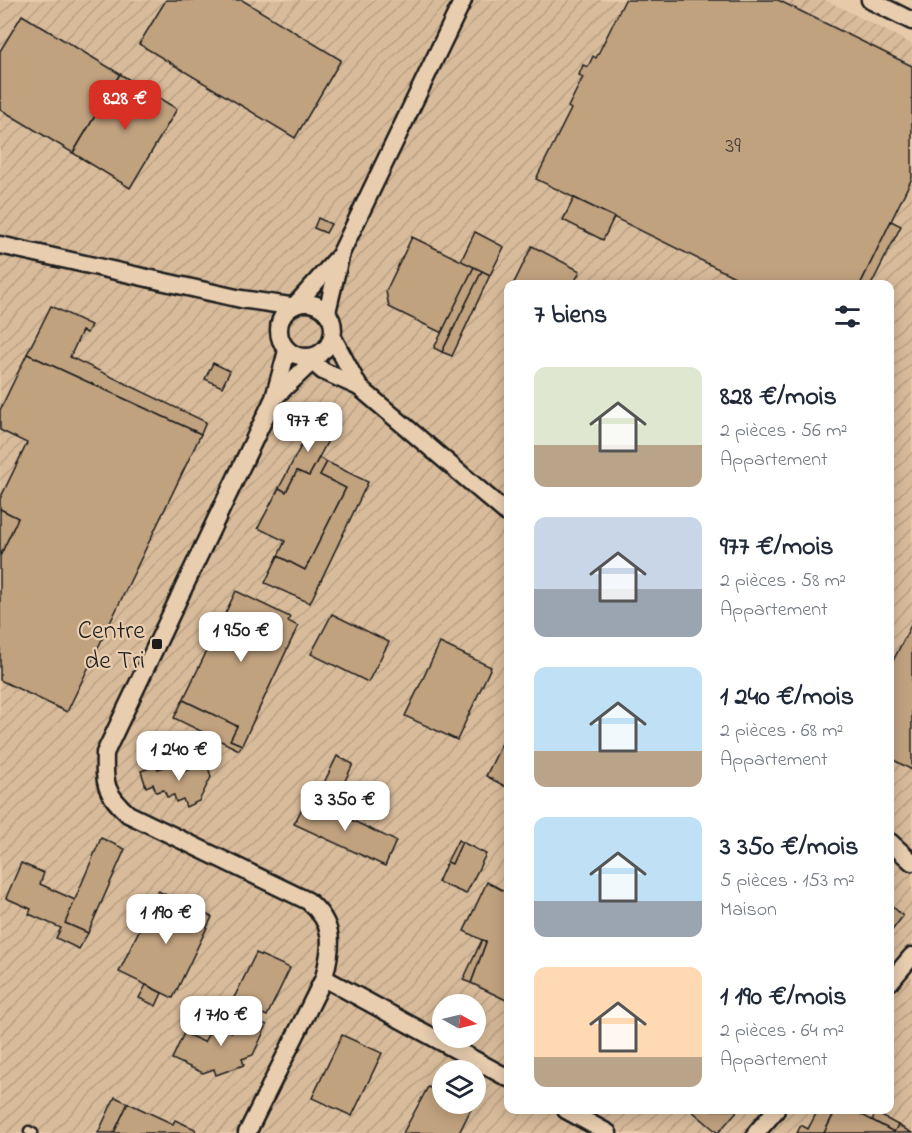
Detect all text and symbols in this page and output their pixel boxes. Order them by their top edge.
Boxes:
pin: 828 € [83,80,167,131]
text: 828 € [103,85,147,114]
house number: 39 [725,131,741,163]
text: 7 biens [534,297,607,335]
icon: filters [831,300,864,333]
text: 828 €/mois [720,379,837,417]
icon: home [582,391,654,463]
pin: 977 € [266,402,350,453]
text: 977 € [287,407,329,436]
text: 2 pièces · 56 m² [720,417,847,446]
text: Appartement [720,446,828,475]
text: 977 €/mois [720,529,834,567]
icon: home [582,541,654,613]
text: 2 pièces · 58 m² [720,567,846,596]
text: Appartement [720,596,828,625]
pin: 1 950 € [186,612,296,663]
place label: Centre de Tri [78,613,145,681]
text: 1 950 € [213,617,269,646]
marker: Centre de Tri [150,637,164,651]
text: 1 240 €/mois [720,679,854,717]
icon: home [582,691,654,763]
text: 2 pièces · 68 m² [720,717,843,746]
pin: 1 240 € [124,731,234,782]
text: 1 240 € [150,736,208,765]
text: Appartement [720,746,828,775]
pin: 3 350 € [290,781,400,832]
text: 3 350 € [315,786,375,815]
text: 3 350 €/mois [720,829,858,867]
icon: home [582,841,654,913]
text: 5 pièces · 153 m² [720,867,855,896]
pin: 1 190 € [111,894,221,945]
text: Maison [720,896,777,925]
text: 1 190 € [140,899,192,928]
text: 1 190 €/mois [720,979,846,1017]
icon: home [582,991,654,1063]
north arrow [432,994,486,1048]
map controls [432,994,486,1114]
pin: 1 710 € [166,996,276,1047]
text: 1 710 € [194,1001,248,1030]
text: 2 pièces · 64 m² [720,1017,844,1046]
text: Appartement [720,1046,828,1075]
button: layers [432,1060,486,1114]

